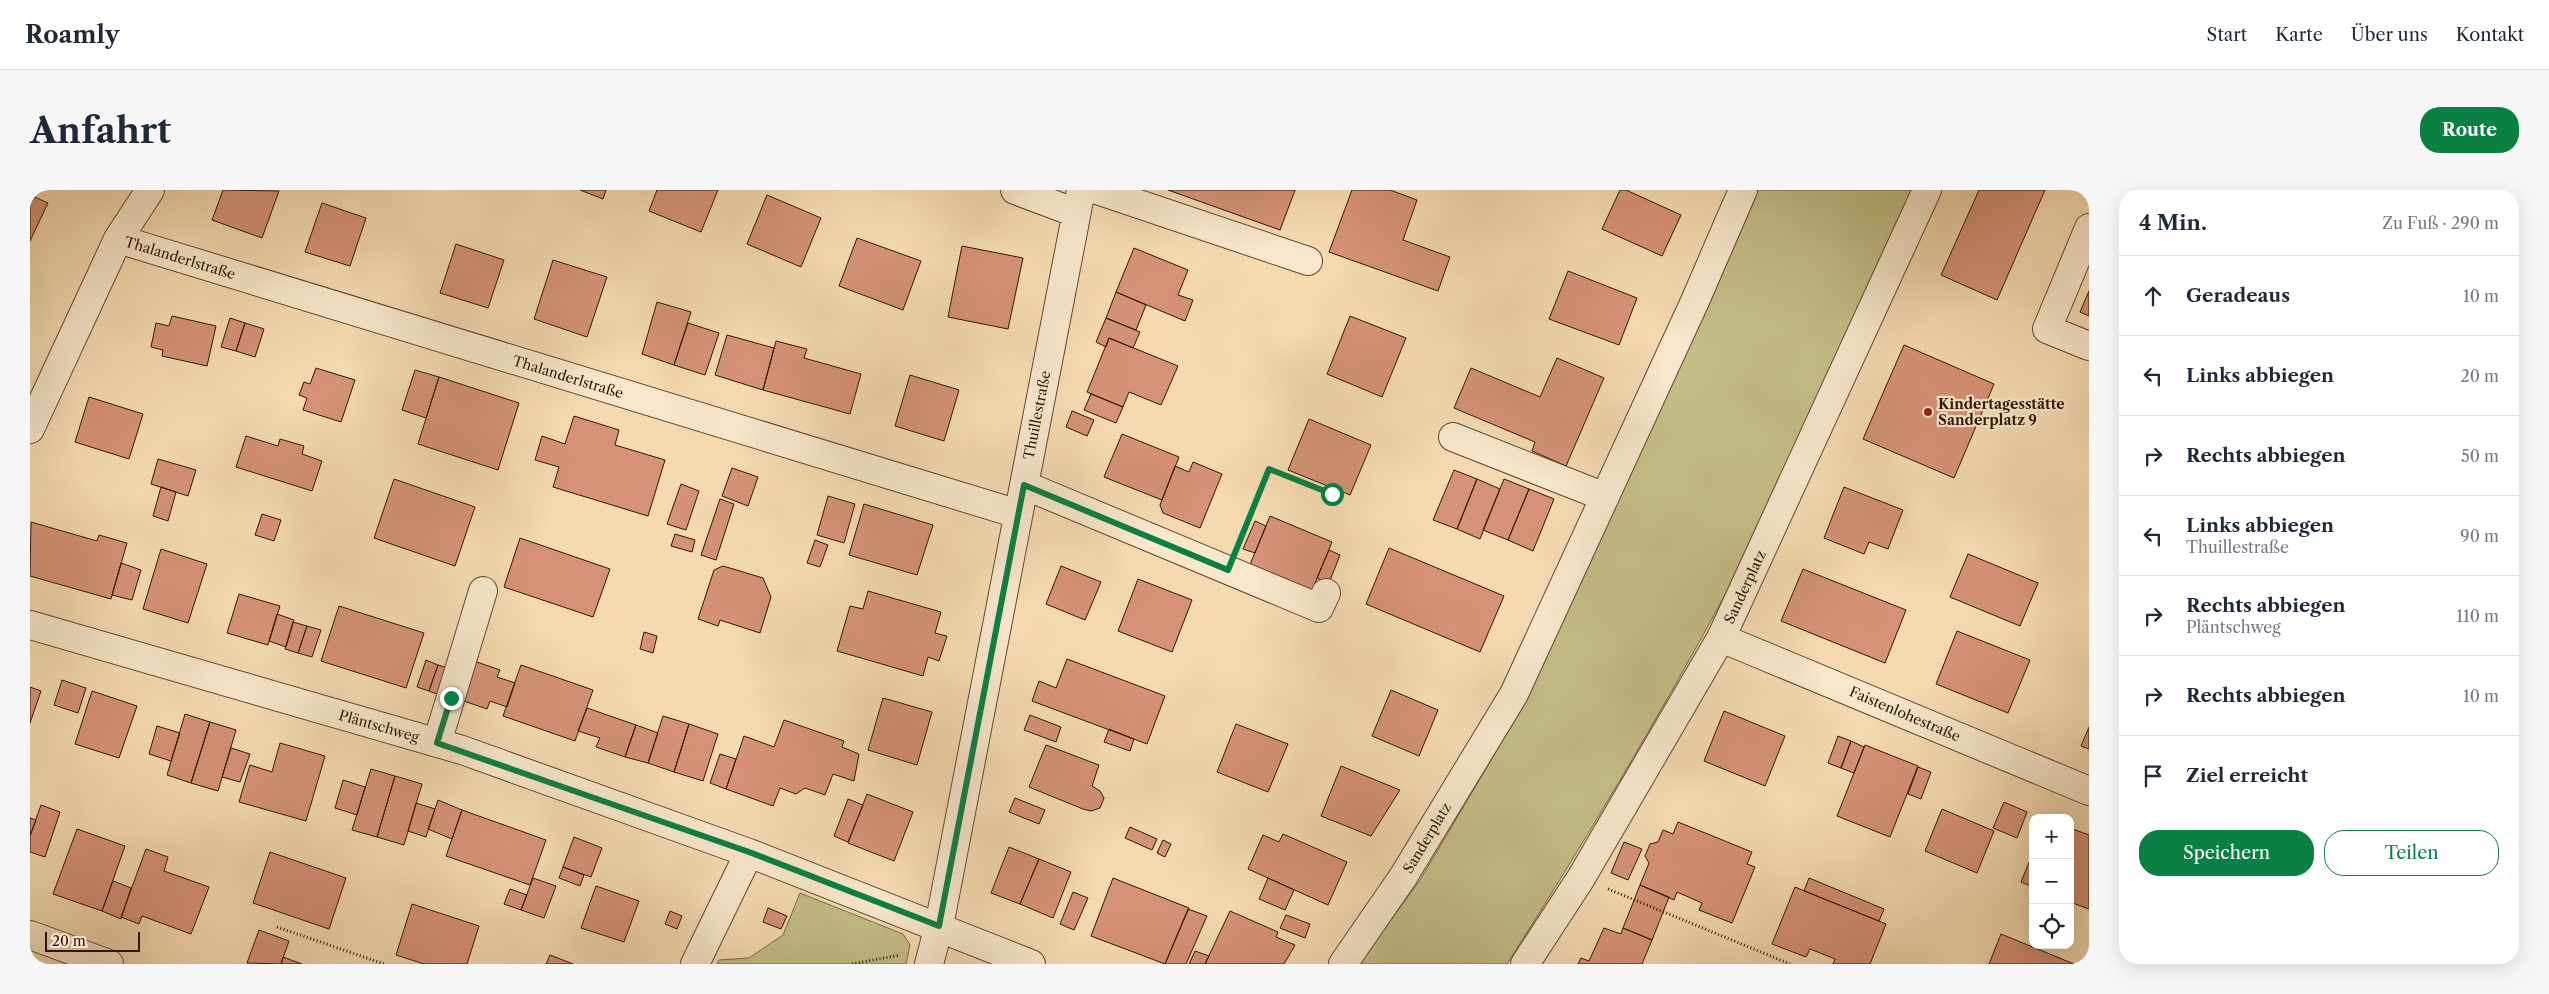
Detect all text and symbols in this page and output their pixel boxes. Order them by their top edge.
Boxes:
text: Roamly [25,20,119,49]
text: Start [2207,24,2247,46]
text: Karte [2275,24,2323,46]
text: Über uns [2351,24,2428,46]
text: Kontakt [2456,24,2524,46]
button: Route [2420,107,2519,153]
text: Anfahrt [30,109,171,152]
text: 4 Min. [2139,210,2207,235]
text: Zu Fuß · 290 m [2382,213,2499,233]
street label: Thalanderlstraße [122,233,238,283]
icon: ahead [2139,282,2167,310]
text: Geradeaus [2186,284,2290,307]
text: 10 m [2463,286,2499,306]
street label: Thalanderlstraße [510,352,626,402]
icon: left [2139,362,2167,390]
text: Links abbiegen [2186,364,2334,387]
text: 20 m [2460,366,2499,386]
street label: Thuillestraße [1020,369,1054,461]
place label: Kindertagesstätte Sanderplatz 9 [1938,395,2065,429]
marker: Kindertagesstätte Sanderplatz 9 [1922,406,1934,418]
icon: right [2139,442,2167,470]
text: Rechts abbiegen [2186,444,2346,467]
text: 50 m [2461,446,2499,466]
route start [1321,483,1344,506]
text: Links abbiegen [2186,514,2334,537]
icon: left [2139,522,2167,550]
text: 90 m [2460,526,2499,546]
text: Thuillestraße [2186,537,2289,557]
street label: Sanderplatz [1720,547,1770,627]
text: Rechts abbiegen [2186,594,2346,617]
icon: right [2139,602,2167,630]
text: 110 m [2456,606,2499,626]
text: Pläntschweg [2186,617,2281,637]
street label: Faistenlohestraße [1847,682,1963,746]
icon: right [2139,682,2167,710]
text: Rechts abbiegen [2186,684,2346,707]
text: 10 m [2463,686,2499,706]
route end [440,687,463,710]
street label: Pläntschweg [337,706,422,746]
icon: arrive [2139,762,2167,790]
text: Ziel erreicht [2186,764,2308,787]
street label: Sanderplatz [1399,799,1455,877]
map controls [2029,814,2074,949]
button: + [2029,814,2074,859]
button: Speichern [2139,830,2314,876]
button: Teilen [2324,830,2499,876]
button: − [2029,859,2074,904]
button: locate [2029,904,2074,949]
scale bar [45,929,140,952]
text: 20 m [52,932,86,950]

